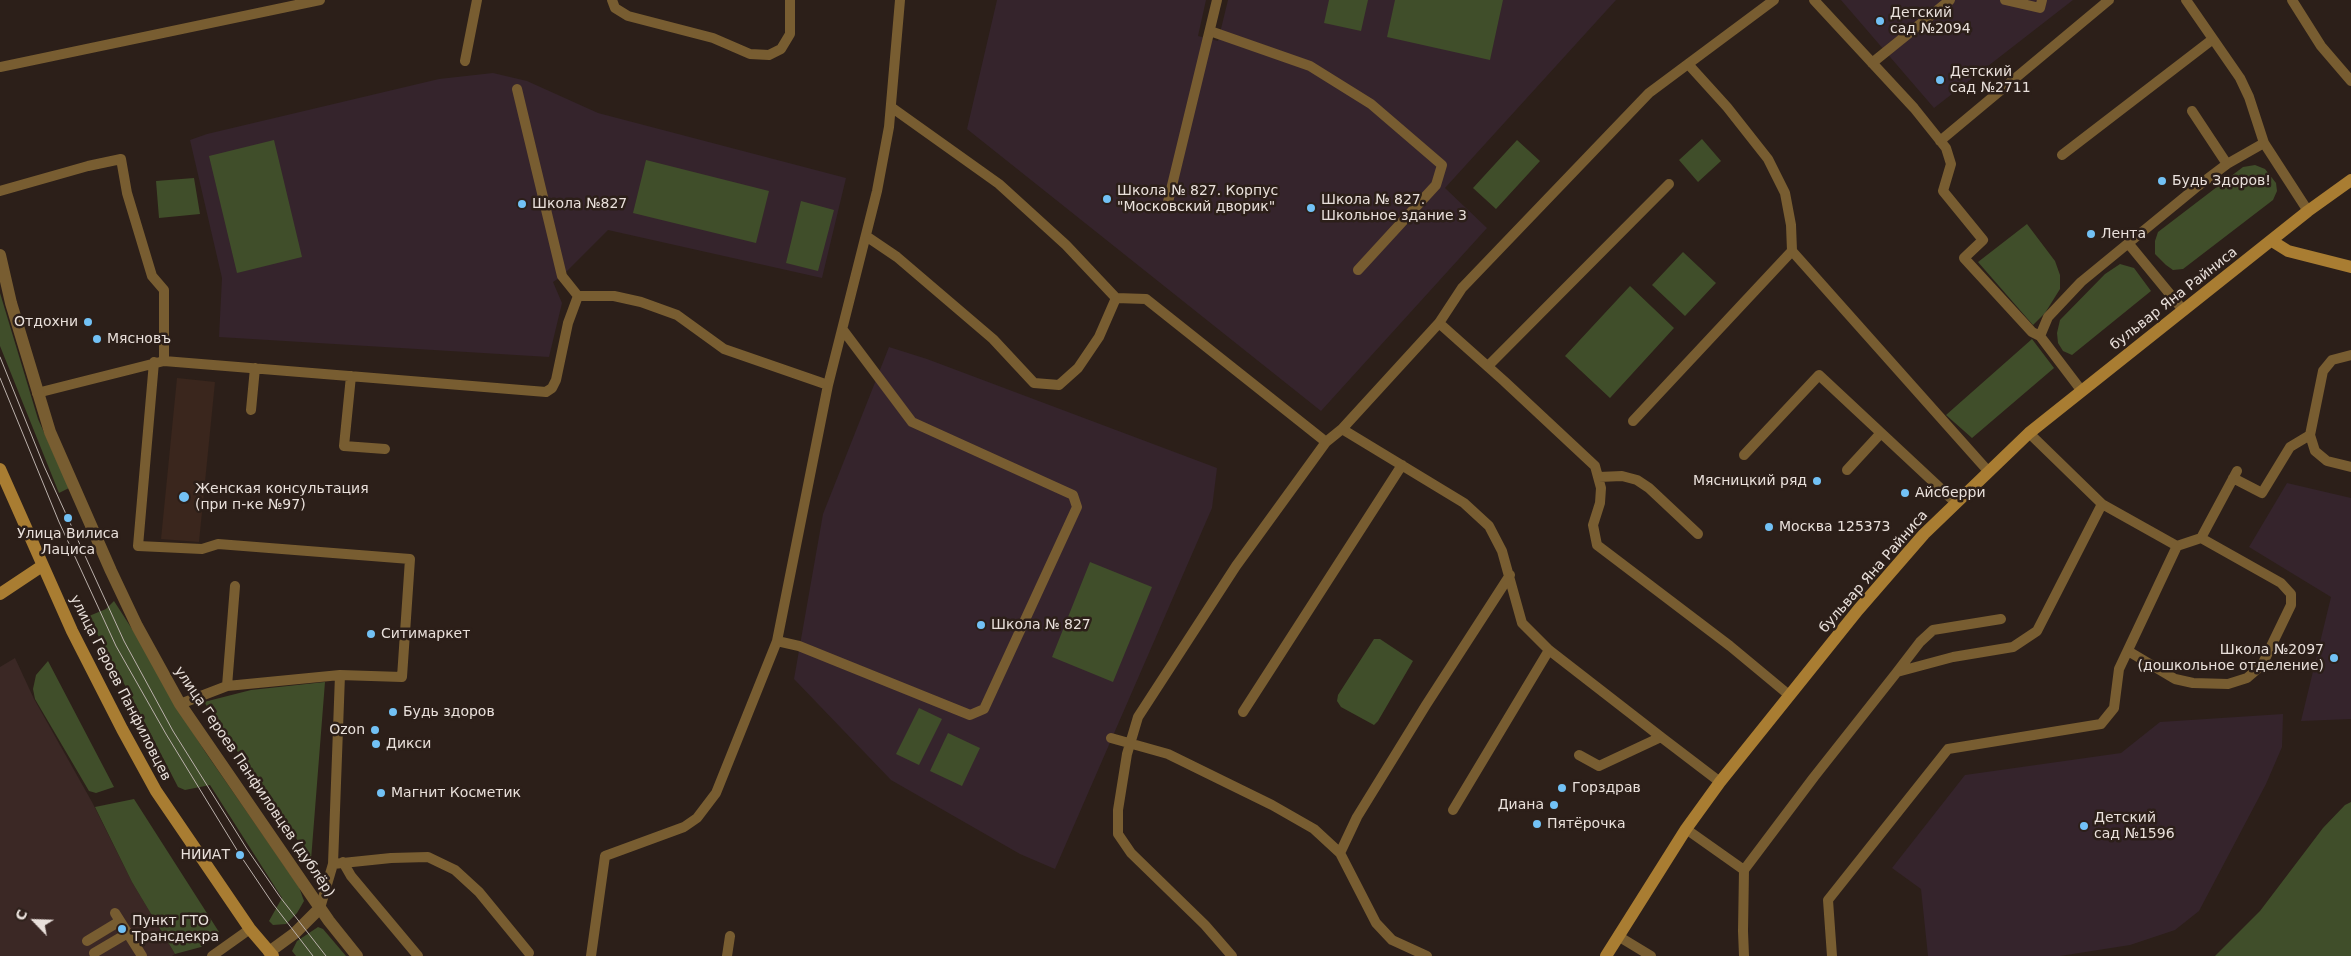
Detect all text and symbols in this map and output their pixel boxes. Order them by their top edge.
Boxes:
place label: Детский сад №2094 [1890,5,1971,38]
marker: Детский сад №2094 [1874,15,1886,27]
place label: Детский сад №2711 [1950,64,2031,96]
marker: Детский сад №2711 [1934,74,1946,86]
place label: Будь Здоров! [2172,173,2271,189]
marker: Будь Здоров! [2156,175,2168,187]
place label: Школа № 827. Корпус "Московский дворик" [1117,183,1278,216]
place label: Школа № 827. Школьное здание 3 [1321,192,1467,224]
marker: Школа № 827. Корпус "Московский дворик" [1101,193,1113,205]
place label: Школа №827 [532,196,627,212]
marker: Школа №827 [516,198,528,210]
marker: Школа № 827. Школьное здание 3 [1305,202,1317,214]
place label: Лента [2101,226,2146,242]
marker: Лента [2085,228,2097,240]
street label: бульвар Яна Райниса [2107,244,2241,354]
place label: Отдохни [14,314,78,330]
marker: Отдохни [82,316,94,328]
place label: Мясновъ [107,331,171,347]
marker: Мясновъ [91,333,103,345]
place label: Мясницкий ряд [1693,473,1807,489]
marker: Мясницкий ряд [1811,475,1823,487]
place label: Женская консультация (при п-ке №97) [195,481,369,514]
place label: Айсберри [1915,485,1985,501]
marker: Айсберри [1899,487,1911,499]
marker: Женская консультация (при п-ке №97) [177,490,191,504]
street label: бульвар Яна Райниса [1816,507,1932,637]
marker: Улица Вилиса Лациса [62,512,74,524]
place label: Москва 125373 [1779,519,1891,535]
marker: Москва 125373 [1763,521,1775,533]
place label: Улица Вилиса Лациса [17,526,119,558]
street label: улица Героев Панфиловцев [66,592,174,784]
place label: Школа № 827 [991,617,1091,633]
marker: Школа № 827 [975,619,987,631]
place label: Ситимаркет [381,626,470,642]
marker: Ситимаркет [365,628,377,640]
place label: Школа №2097 (дошкольное отделение) [2138,642,2324,674]
marker: Школа №2097 (дошкольное отделение) [2328,652,2340,664]
street label: улица Героев Панфиловцев (дублёр) [170,663,338,901]
place label: Будь здоров [403,704,495,720]
marker: Будь здоров [387,706,399,718]
place label: Ozon [329,722,365,738]
marker: Ozon [369,724,381,736]
place label: Дикси [386,736,431,752]
marker: Дикси [370,738,382,750]
place label: Горздрав [1572,780,1641,796]
marker: Горздрав [1556,782,1568,794]
place label: Магнит Косметик [391,785,521,801]
marker: Магнит Косметик [375,787,387,799]
place label: Диана [1498,797,1544,813]
marker: Диана [1548,799,1560,811]
place label: Детский сад №1596 [2094,810,2175,842]
place label: Пятёрочка [1547,816,1625,832]
marker: Пятёрочка [1531,818,1543,830]
marker: Детский сад №1596 [2078,820,2090,832]
place label: НИИАТ [180,847,230,863]
marker: НИИАТ [234,849,246,861]
north arrow [10,896,60,946]
text: С [12,907,31,923]
place label: Пункт ГТО Трансдекра [132,913,219,946]
marker: Пункт ГТО Трансдекра [116,923,128,935]

